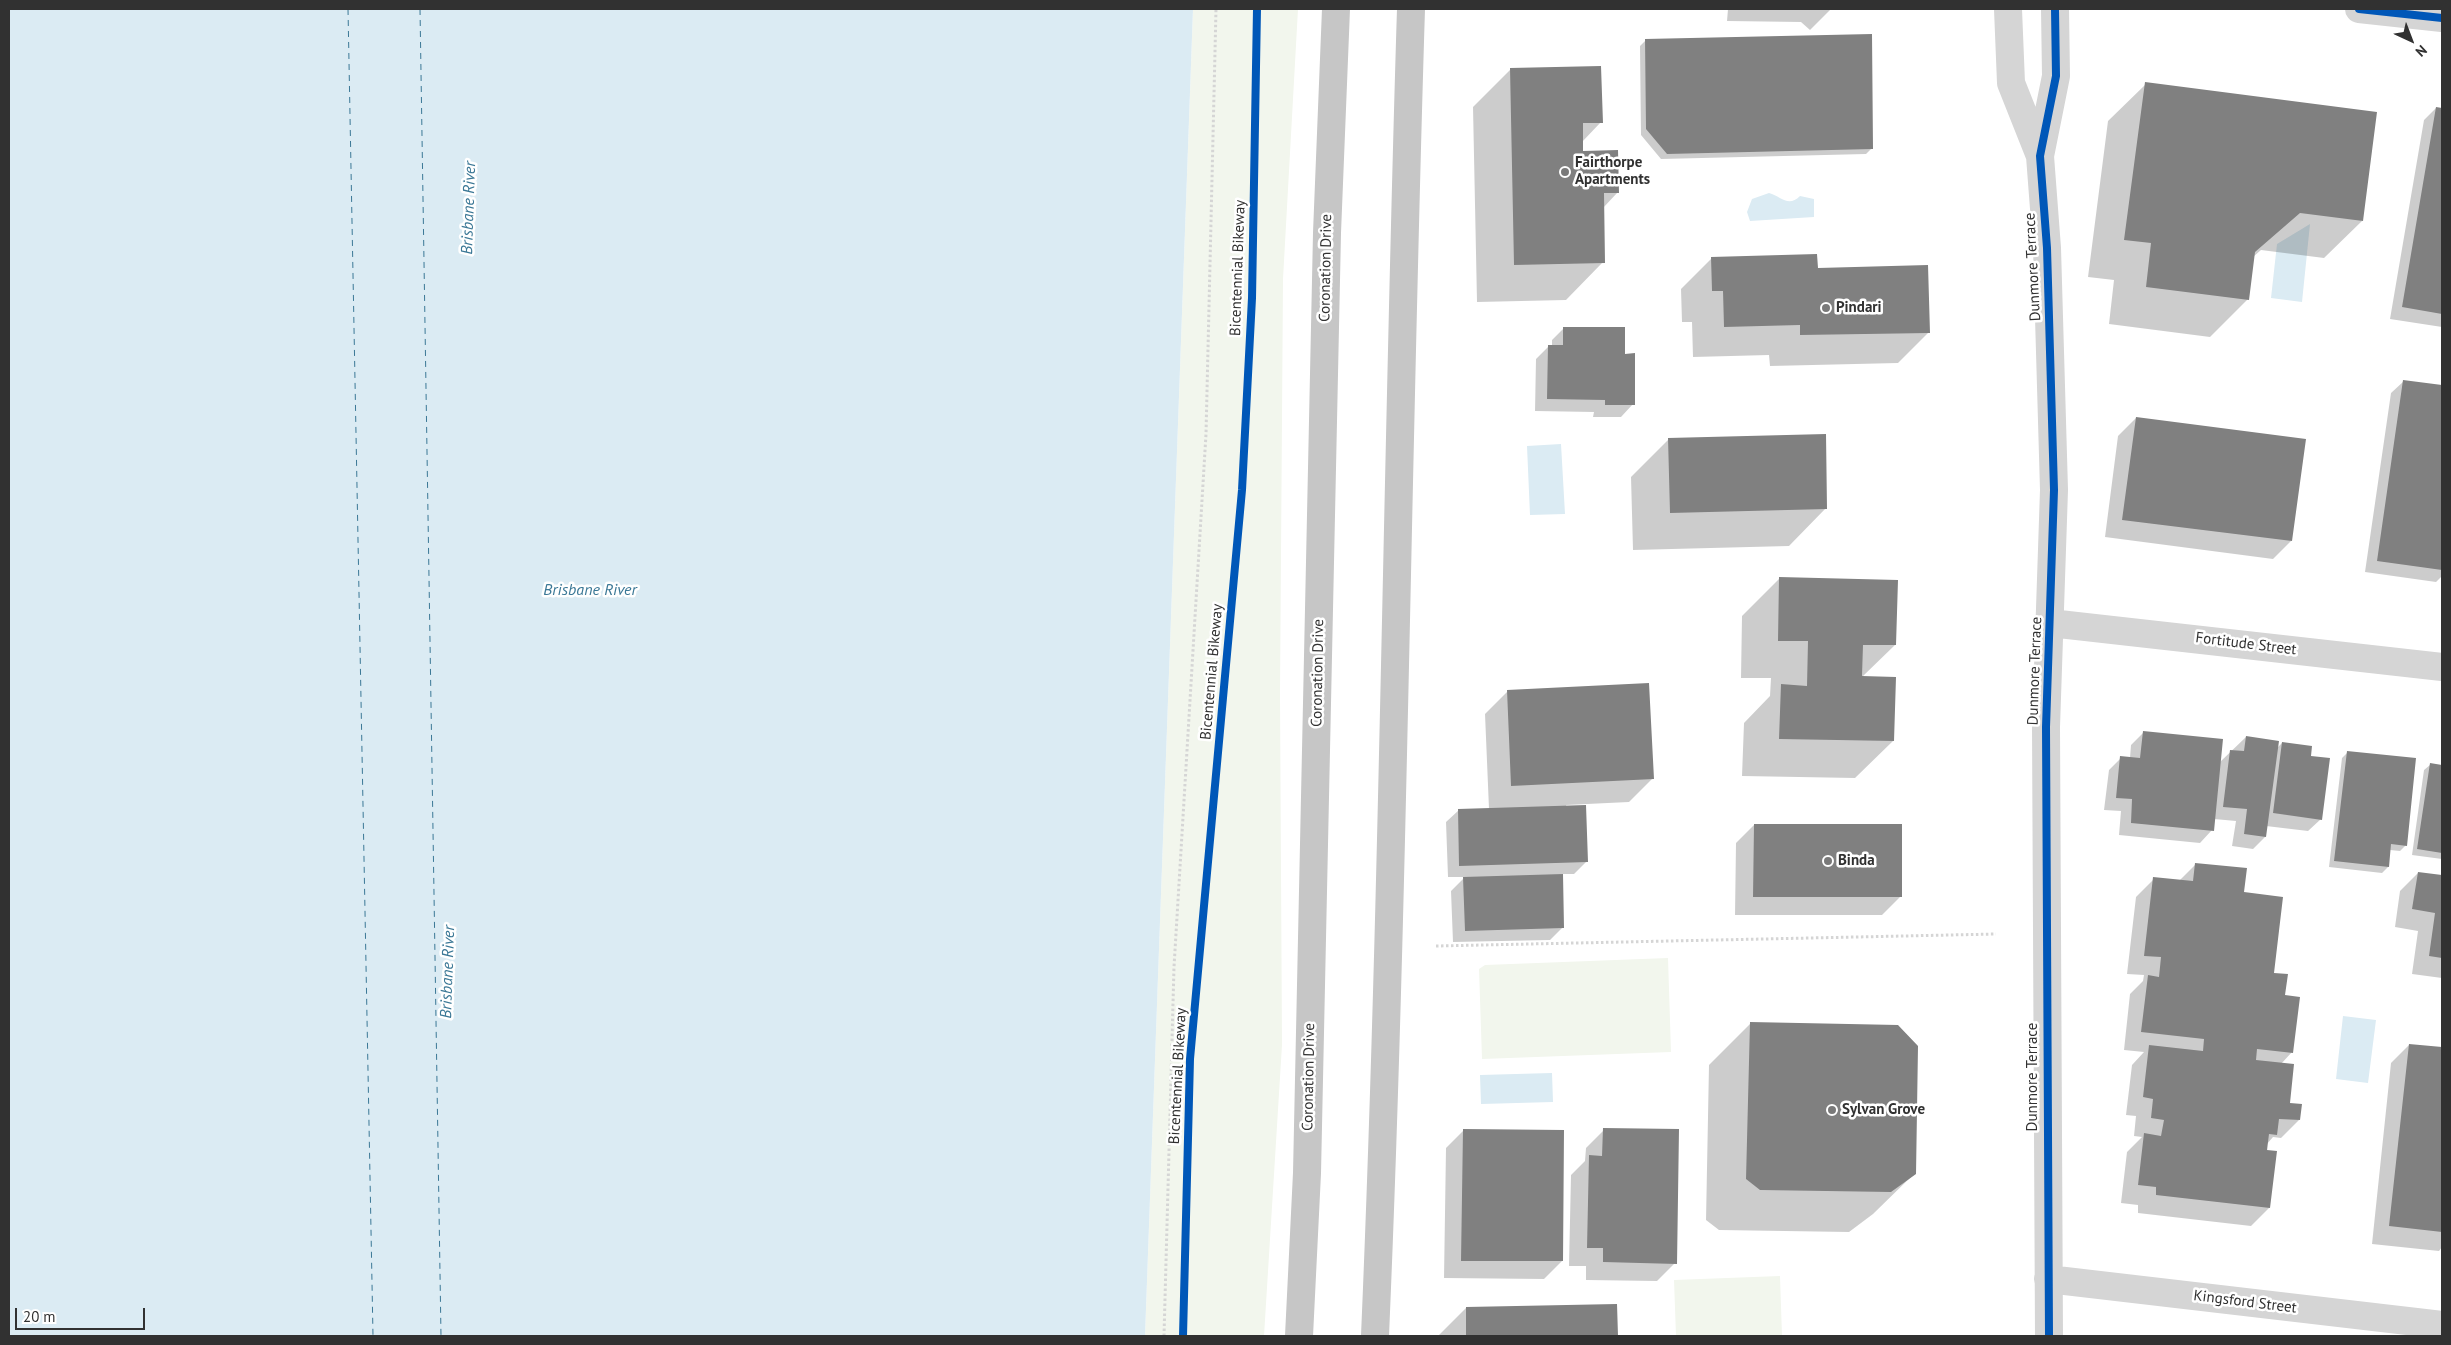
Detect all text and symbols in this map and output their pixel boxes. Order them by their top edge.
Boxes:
north arrow [2386,15,2436,65]
text: N [2412,41,2431,61]
place label: Fairthorpe Apartments [1575,154,1650,189]
water label: Brisbane River [458,161,480,255]
marker: Fairthorpe Apartments [1559,166,1571,178]
street label: Bicentennial Bikeway [1227,199,1249,337]
street label: Dunmore Terrace [2021,212,2045,322]
street label: Coronation Drive [1316,214,1336,322]
place label: Pindari [1836,299,1882,317]
marker: Pindari [1820,302,1832,314]
water label: Brisbane River [543,580,637,600]
street label: Bicentennial Bikeway [1197,603,1227,741]
street label: Dunmore Terrace [2024,616,2046,726]
street label: Coronation Drive [1308,619,1328,727]
street label: Fortitude Street [2194,629,2298,659]
place label: Binda [1838,852,1875,870]
marker: Binda [1822,855,1834,867]
water label: Brisbane River [437,925,459,1019]
street label: Bicentennial Bikeway [1165,1007,1191,1145]
street label: Coronation Drive [1299,1023,1319,1131]
street label: Dunmore Terrace [2024,1023,2042,1131]
place label: Sylvan Grove [1842,1101,1925,1119]
marker: Sylvan Grove [1826,1104,1838,1116]
street label: Kingsford Street [2192,1287,2298,1317]
scale bar [18,1298,148,1330]
text: 20 m [23,1307,56,1326]

